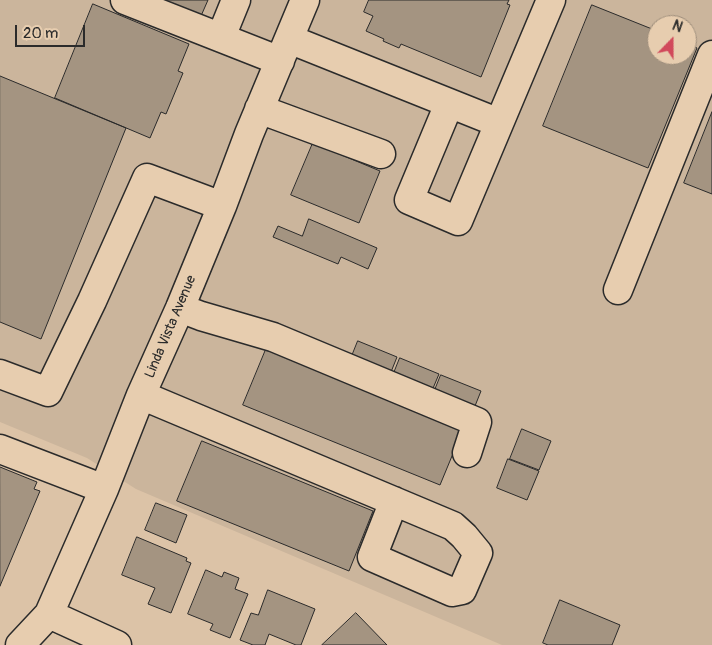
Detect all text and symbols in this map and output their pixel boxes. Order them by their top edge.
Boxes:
scale bar [18,15,88,47]
north arrow [647,15,697,65]
text: N [670,17,685,36]
text: 20 m [23,24,58,43]
street label: Linda Vista Avenue [142,273,200,381]

